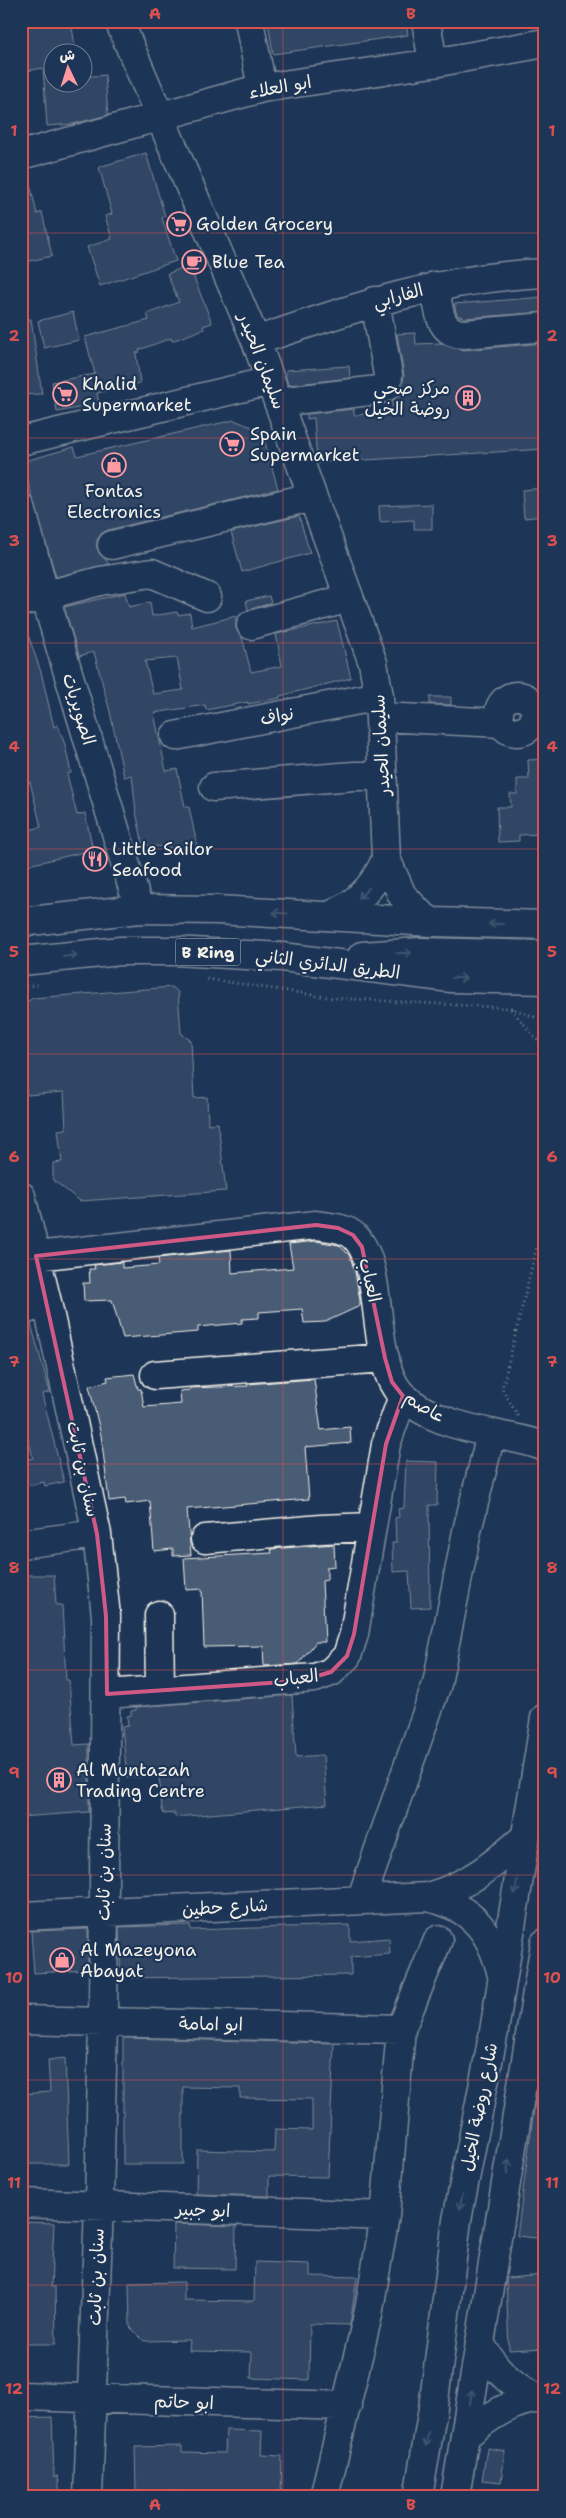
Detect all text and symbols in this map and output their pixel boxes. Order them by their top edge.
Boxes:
text: A [149,3,161,24]
text: B [406,3,416,24]
north arrow [42,42,92,92]
text: ش [59,46,75,65]
street label: ابو العلاء [247,70,313,104]
text: 1 [10,120,18,141]
text: 1 [548,120,556,141]
supermarket icon: Golden Grocery [166,211,192,237]
place label: Golden Grocery [196,212,333,236]
cafe icon: Blue Tea [181,249,207,275]
place label: Blue Tea [212,250,285,274]
street label: الفارابي [370,278,427,318]
street label: سليمان الحيدر [232,308,291,413]
text: 2 [8,325,20,346]
text: 2 [546,325,558,346]
place label: Khalid Supermarket [82,372,192,417]
place label: مركز صحي روضة الخيل [364,376,450,421]
supermarket icon: Khalid Supermarket [52,381,78,407]
building icon: مركز صحي روضة الخيل [455,385,481,411]
place label: Spain Supermarket [250,422,360,467]
supermarket icon: Spain Supermarket [219,431,245,457]
shop icon: Fontas Electronics [101,452,127,478]
place label: Fontas Electronics [67,479,161,524]
text: 3 [8,530,20,551]
text: 3 [546,530,558,551]
street label: الصويريات [57,670,101,748]
street label: سليمان الحيدر [366,694,396,798]
street label: نواف [258,701,296,731]
text: 4 [8,736,20,757]
text: 4 [546,736,558,757]
place label: Little Sailor Seafood [112,837,213,882]
restaurant icon: Little Sailor Seafood [82,846,108,872]
one-way arrow [358,887,370,900]
one-way arrow [273,908,289,918]
one-way arrow [488,919,504,929]
road number: B Ring [176,939,240,966]
text: 5 [9,941,19,962]
text: 5 [547,941,557,962]
street label: الطريق الدائري الثاني [254,943,402,989]
one-way arrow [396,948,412,958]
one-way arrow [61,951,77,961]
one-way arrow [451,974,467,983]
text: 6 [8,1146,20,1167]
text: 6 [546,1146,558,1167]
street label: العباب [353,1255,387,1305]
text: 7 [8,1351,20,1372]
text: 7 [546,1351,558,1372]
street label: عاصم [399,1385,450,1431]
street label: سنان بن ثابت [61,1419,105,1519]
text: 8 [8,1557,20,1578]
text: 8 [546,1557,558,1578]
street label: العباب [272,1663,320,1693]
place label: Al Muntazah Trading Centre [76,1758,205,1803]
text: 9 [8,1762,20,1783]
text: 9 [546,1762,558,1783]
building icon: Al Muntazah Trading Centre [46,1767,72,1793]
street label: سنان بن ثابت [91,1823,117,1921]
one-way arrow [511,1878,521,1894]
street label: شارع حطين [181,1893,269,1921]
place label: Al Mazeyona Abayat [80,1938,197,1983]
shop icon: Al Mazeyona Abayat [49,1947,75,1973]
text: 10 [5,1967,23,1988]
text: 10 [543,1967,561,1988]
street label: ابو امامة [179,2011,243,2037]
street label: شارع روضة الخيل [455,2041,503,2173]
one-way arrow [504,2160,514,2176]
text: 11 [7,2172,21,2193]
text: 11 [545,2172,559,2193]
one-way arrow [456,2194,465,2210]
street label: ابو جبير [173,2197,231,2223]
street label: سنان بن ثابت [82,2228,110,2326]
text: 12 [5,2378,23,2399]
text: 12 [543,2378,561,2399]
street label: ابو حاتم [154,2389,214,2417]
one-way arrow [467,2389,477,2405]
one-way arrow [422,2430,432,2446]
text: A [149,2494,161,2515]
text: B [406,2494,416,2515]

